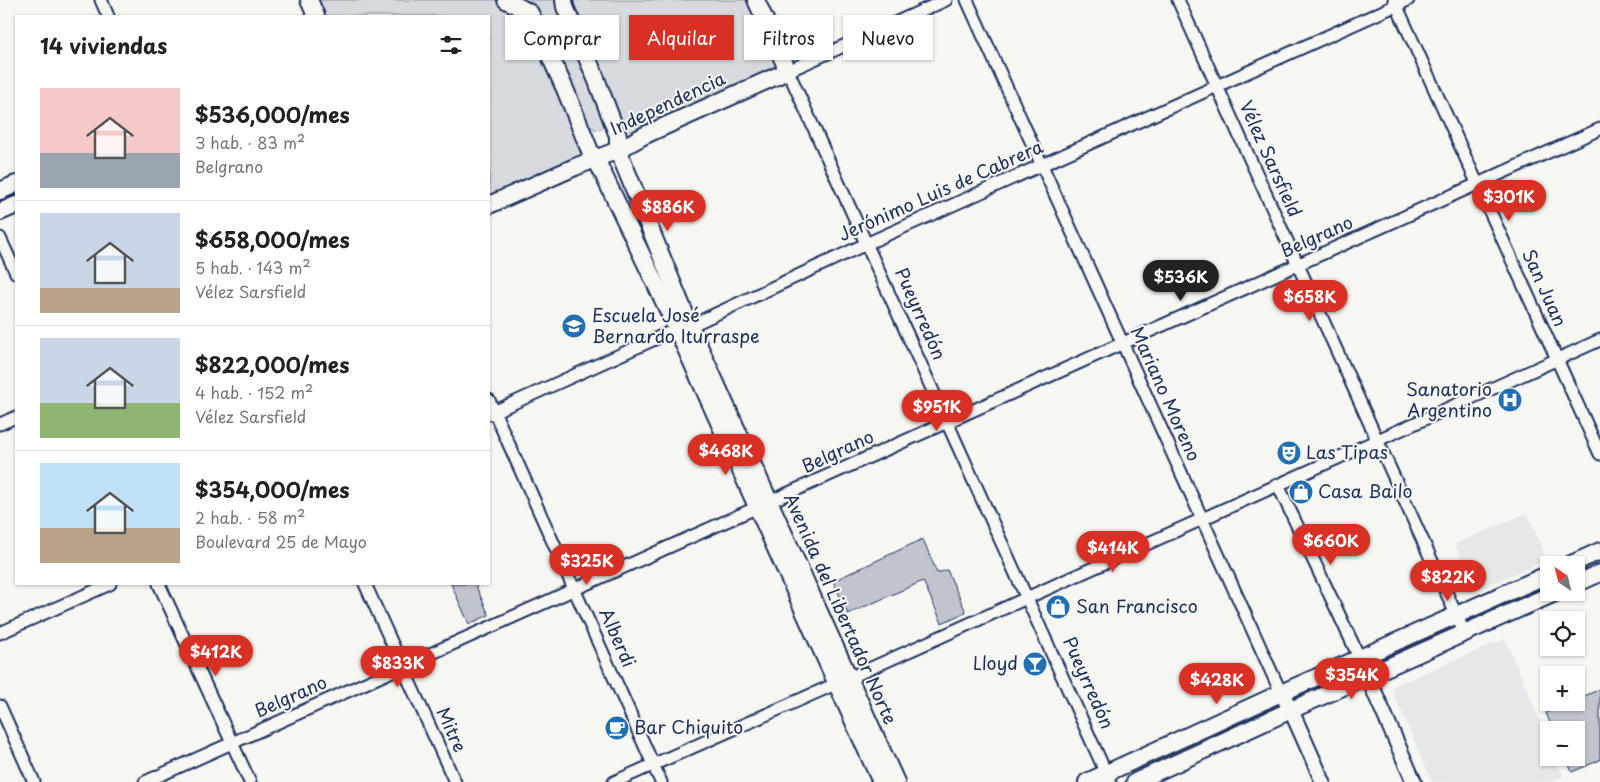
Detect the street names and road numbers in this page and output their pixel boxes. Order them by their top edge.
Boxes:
street label: Independencia [605,64,730,141]
street label: Vélez Sarsfield [1234,96,1309,221]
street label: Jerónimo Luis de Cabrera [834,132,1047,247]
street label: Belgrano [1276,208,1357,264]
street label: San Juan [1516,244,1574,330]
street label: Pueyrredón [889,263,954,364]
street label: Mariano Moreno [1125,322,1208,465]
street label: Belgrano [797,422,878,479]
street label: Avenida del Libertador Norte [778,488,905,728]
street label: Alberdi [593,603,643,671]
street label: Pueyrredón [1057,632,1122,733]
street label: Belgrano [250,668,331,724]
street label: Mitre [431,703,474,756]

